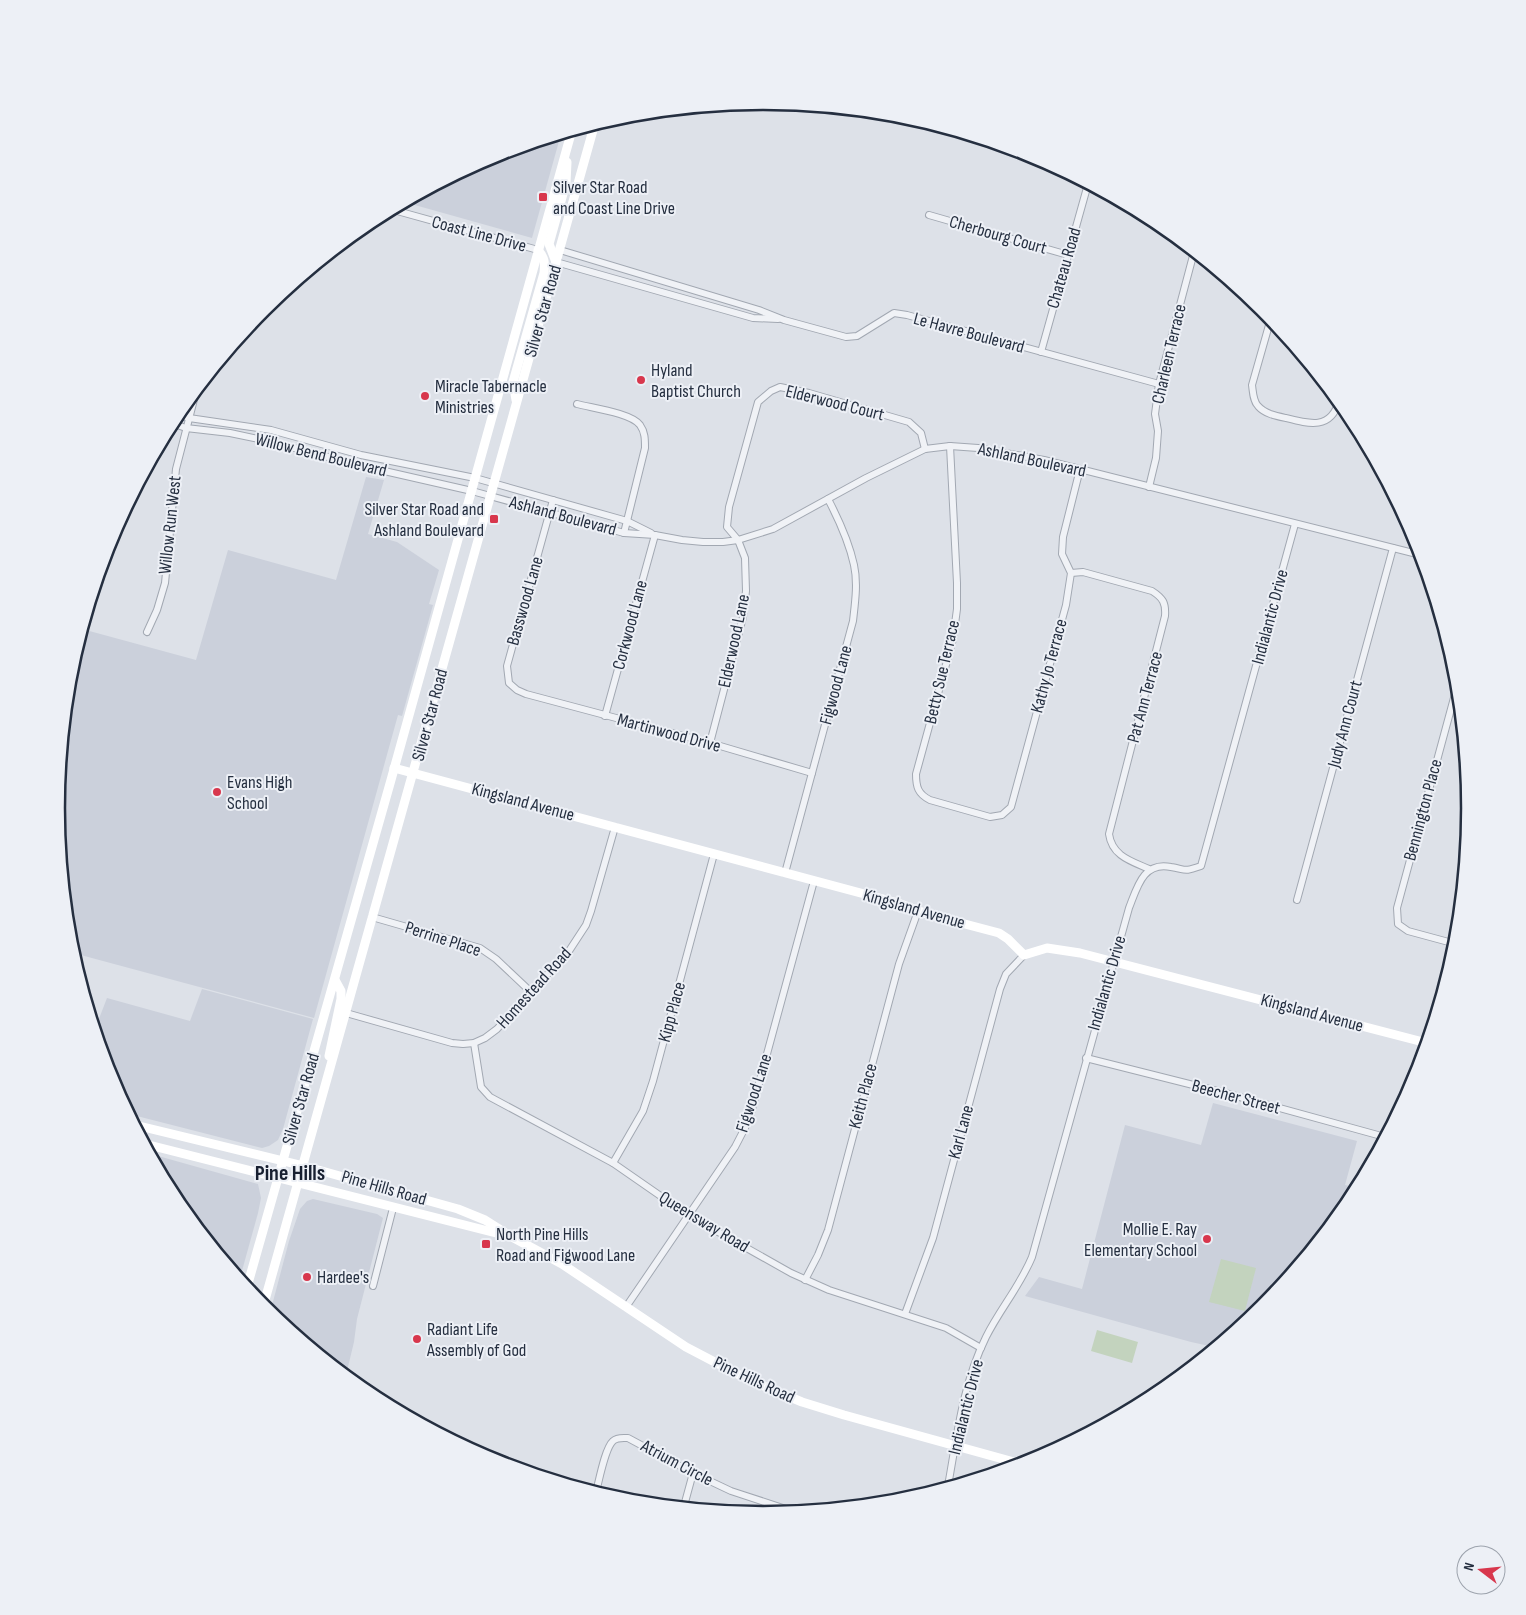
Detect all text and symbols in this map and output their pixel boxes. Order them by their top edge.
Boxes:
place label: Silver Star Road and Coast Line Drive [553,177,675,219]
marker: Silver Star Road and Coast Line Drive [537,191,549,203]
street label: Coast Line Drive [429,211,529,257]
street label: Cherbourg Court [947,211,1050,259]
street label: Chateau Road [1042,225,1086,311]
street label: Silver Star Road [520,263,566,359]
street label: Charleen Terrace [1147,302,1191,406]
street label: Le Havre Boulevard [911,308,1027,358]
place label: Hyland Baptist Church [651,360,741,402]
marker: Hyland Baptist Church [635,374,647,386]
place label: Miracle Tabernacle Ministries [435,376,547,418]
street label: Elderwood Court [784,381,887,425]
marker: Miracle Tabernacle Ministries [419,390,431,402]
street label: Willow Bend Boulevard [253,428,389,482]
street label: Ashland Boulevard [975,438,1088,482]
street label: Willow Run West [154,474,186,575]
street label: Ashland Boulevard [506,491,619,540]
place label: Silver Star Road and Ashland Boulevard [364,499,484,541]
marker: Silver Star Road and Ashland Boulevard [488,513,500,525]
street label: Basswood Lane [502,554,548,648]
street label: Indialantic Drive [1247,567,1293,667]
street label: Corkwood Lane [608,578,652,672]
street label: Elderwood Lane [714,592,754,690]
street label: Kathy Jo Terrace [1026,617,1072,715]
street label: Betty Sue Terrace [920,618,964,726]
street label: Figwood Lane [815,643,857,727]
street label: Pat Ann Terrace [1123,649,1167,745]
street label: Silver Star Road [408,667,452,763]
street label: Judy Ann Court [1323,678,1367,771]
street label: Martinwood Drive [615,709,723,757]
street label: Bennington Place [1399,757,1447,863]
place label: Evans High School [227,772,292,814]
street label: Kingsland Avenue [469,778,577,826]
marker: Evans High School [211,786,223,798]
street label: Kingsland Avenue [861,884,967,934]
street label: Perrine Place [402,917,484,961]
street label: Indialantic Drive [1083,933,1131,1033]
street label: Homestead Road [492,943,576,1033]
street label: Kipp Place [654,980,690,1044]
street label: Kingsland Avenue [1258,989,1366,1037]
street label: Silver Star Road [278,1051,324,1147]
street label: Figwood Lane [731,1051,777,1135]
street label: Keith Place [844,1061,882,1131]
street label: Beecher Street [1190,1075,1283,1119]
street label: Karl Lane [944,1103,978,1161]
district label: Pine Hills [255,1160,325,1187]
street label: Pine Hills Road [339,1166,429,1210]
street label: Queensway Road [655,1187,753,1257]
place label: Mollie E. Ray Elementary School [1084,1219,1197,1261]
place label: North Pine Hills Road and Figwood Lane [496,1224,635,1266]
marker: Mollie E. Ray Elementary School [1201,1233,1213,1245]
marker: North Pine Hills Road and Figwood Lane [480,1238,492,1250]
place label: Hardee's [317,1267,369,1288]
marker: Hardee's [301,1271,313,1283]
place label: Radiant Life Assembly of God [426,1319,526,1361]
marker: Radiant Life Assembly of God [411,1333,423,1345]
street label: Pine Hills Road [710,1352,798,1408]
street label: Indialantic Drive [944,1357,988,1457]
street label: Atrium Circle [637,1435,717,1491]
north arrow [1456,1545,1506,1595]
text: N [1460,1561,1478,1572]

